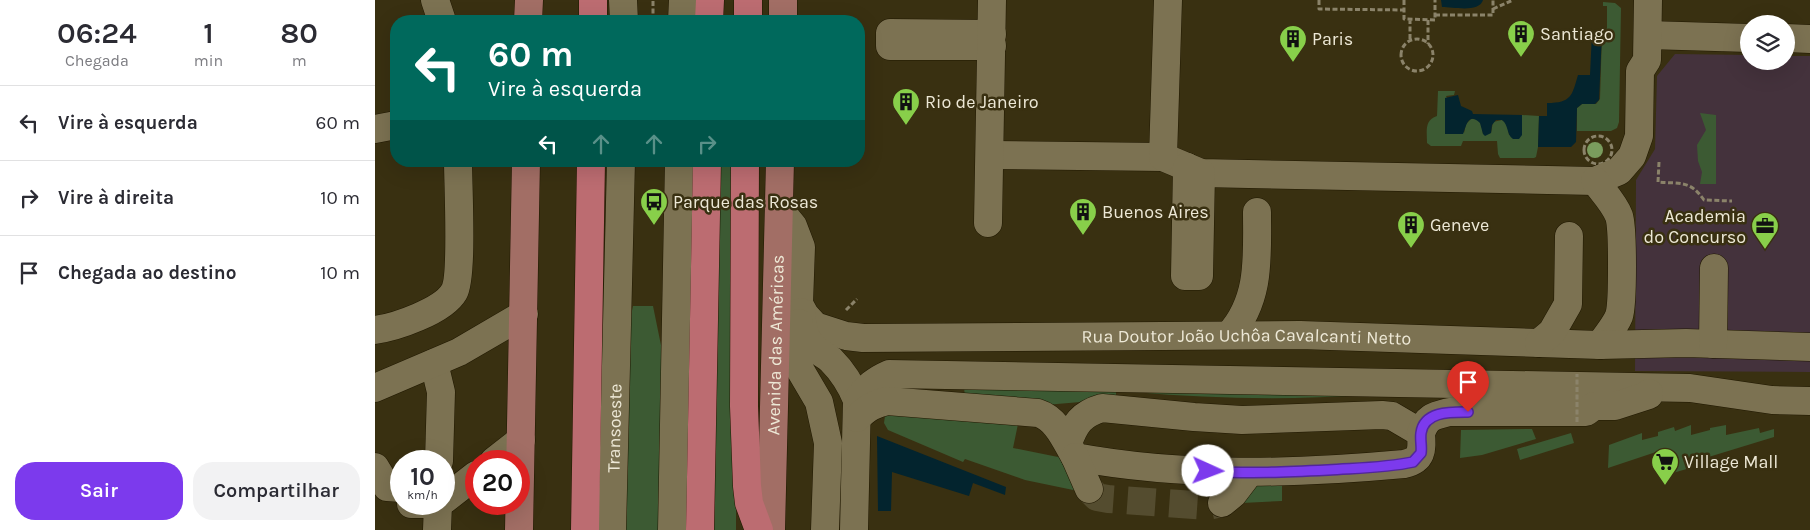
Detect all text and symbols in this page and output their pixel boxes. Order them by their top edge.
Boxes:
text: 06:24 [57,15,137,51]
text: 1 [203,15,214,51]
text: 80 [280,15,318,51]
map controls [1740,15,1795,70]
button: layers [1740,15,1795,70]
building icon: Santiago [1506,19,1536,58]
place label: Santiago [1540,23,1614,45]
building icon: Paris [1278,24,1308,63]
place label: Paris [1312,28,1353,50]
text: 60 m [488,34,573,75]
icon: left [405,35,470,100]
text: Chegada [65,51,129,70]
text: min [194,51,223,70]
text: m [292,51,307,70]
text: Vire à esquerda [488,76,642,102]
building icon: Rio de Janeiro [891,87,921,126]
place label: Rio de Janeiro [925,91,1039,113]
icon: left [15,109,43,137]
text: Vire à esquerda [58,112,198,134]
text: 60 m [316,112,360,134]
icon: left [534,130,562,158]
icon: ahead [587,130,615,158]
icon: ahead [640,130,668,158]
icon: right [693,130,721,158]
icon: right [15,184,43,212]
text: Vire à direita [58,187,174,209]
text: 10 m [320,187,360,209]
bus stop icon: Parque das Rosas [639,187,669,226]
place label: Parque das Rosas [673,191,818,213]
building icon: Buenos Aires [1068,197,1098,236]
place label: Buenos Aires [1102,201,1209,223]
place label: Academia do Concurso [1643,205,1746,248]
building icon: Geneve [1396,210,1426,249]
office icon: Academia do Concurso [1750,211,1780,250]
place label: Geneve [1430,214,1489,236]
street label: Avenida das Américas [762,254,789,436]
icon: arrive [15,259,43,287]
text: Chegada ao destino [58,262,236,284]
text: 10 m [320,262,360,284]
street label: Rua Doutor João Uchôa Cavalcanti Netto [1081,324,1412,350]
pin [1447,361,1489,412]
icon: arrive [1454,368,1482,396]
street label: Transoeste [602,383,627,473]
position arrow [1181,444,1233,496]
supermarket icon: Village Mall [1650,447,1680,486]
speed limit sign: 20 [465,450,530,515]
place label: Village Mall [1684,451,1778,473]
button: Sair [15,462,183,520]
button: Compartilhar [193,462,360,520]
text: 10 [410,462,435,491]
text: km/h [407,488,438,502]

